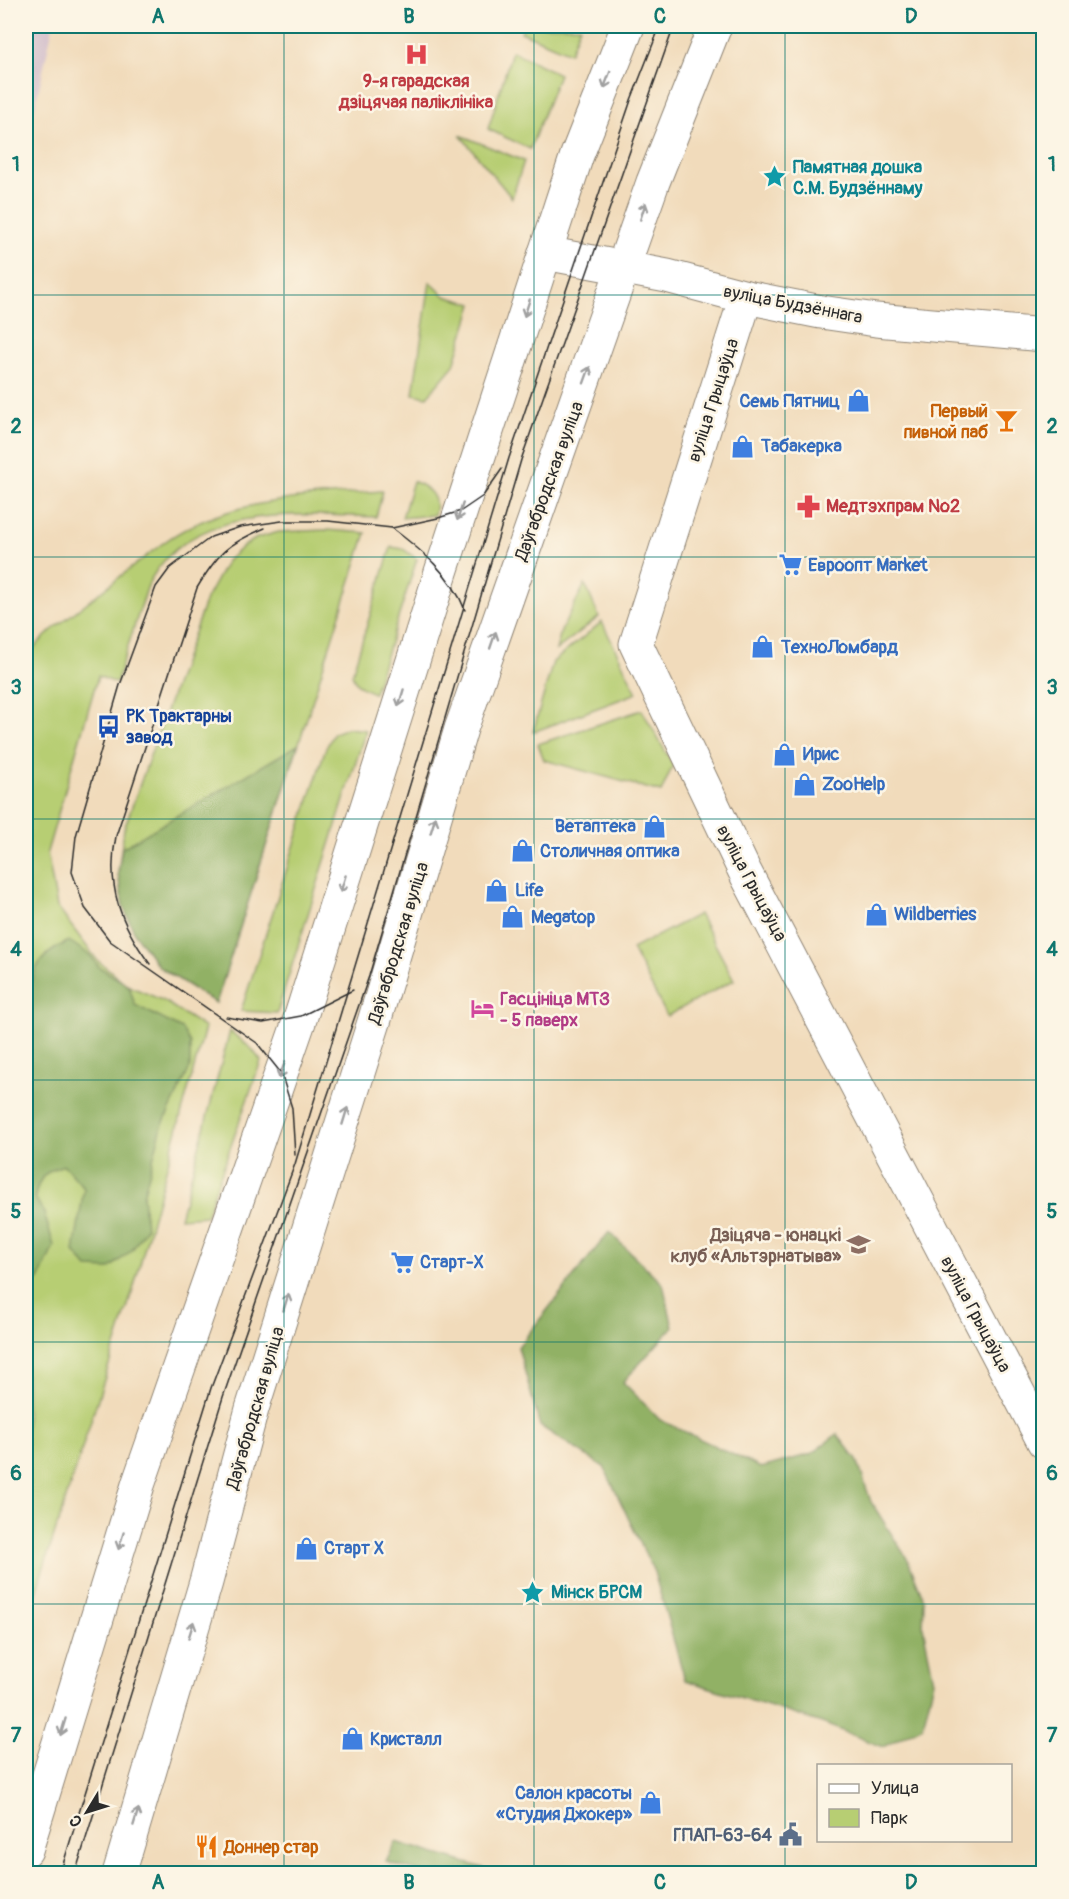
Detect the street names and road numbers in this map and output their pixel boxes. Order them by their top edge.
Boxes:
street label: вуліца Будзённага [721,280,864,329]
street label: вуліца Грыцаўца [683,335,744,465]
street label: Даўгабродская вуліца [510,398,589,565]
street label: вуліца Грыцаўца [711,821,792,945]
street label: Даўгабродская вуліца [363,859,434,1028]
street label: вуліца Грыцаўца [935,1252,1016,1376]
street label: Даўгабродская вуліца [221,1324,290,1493]

